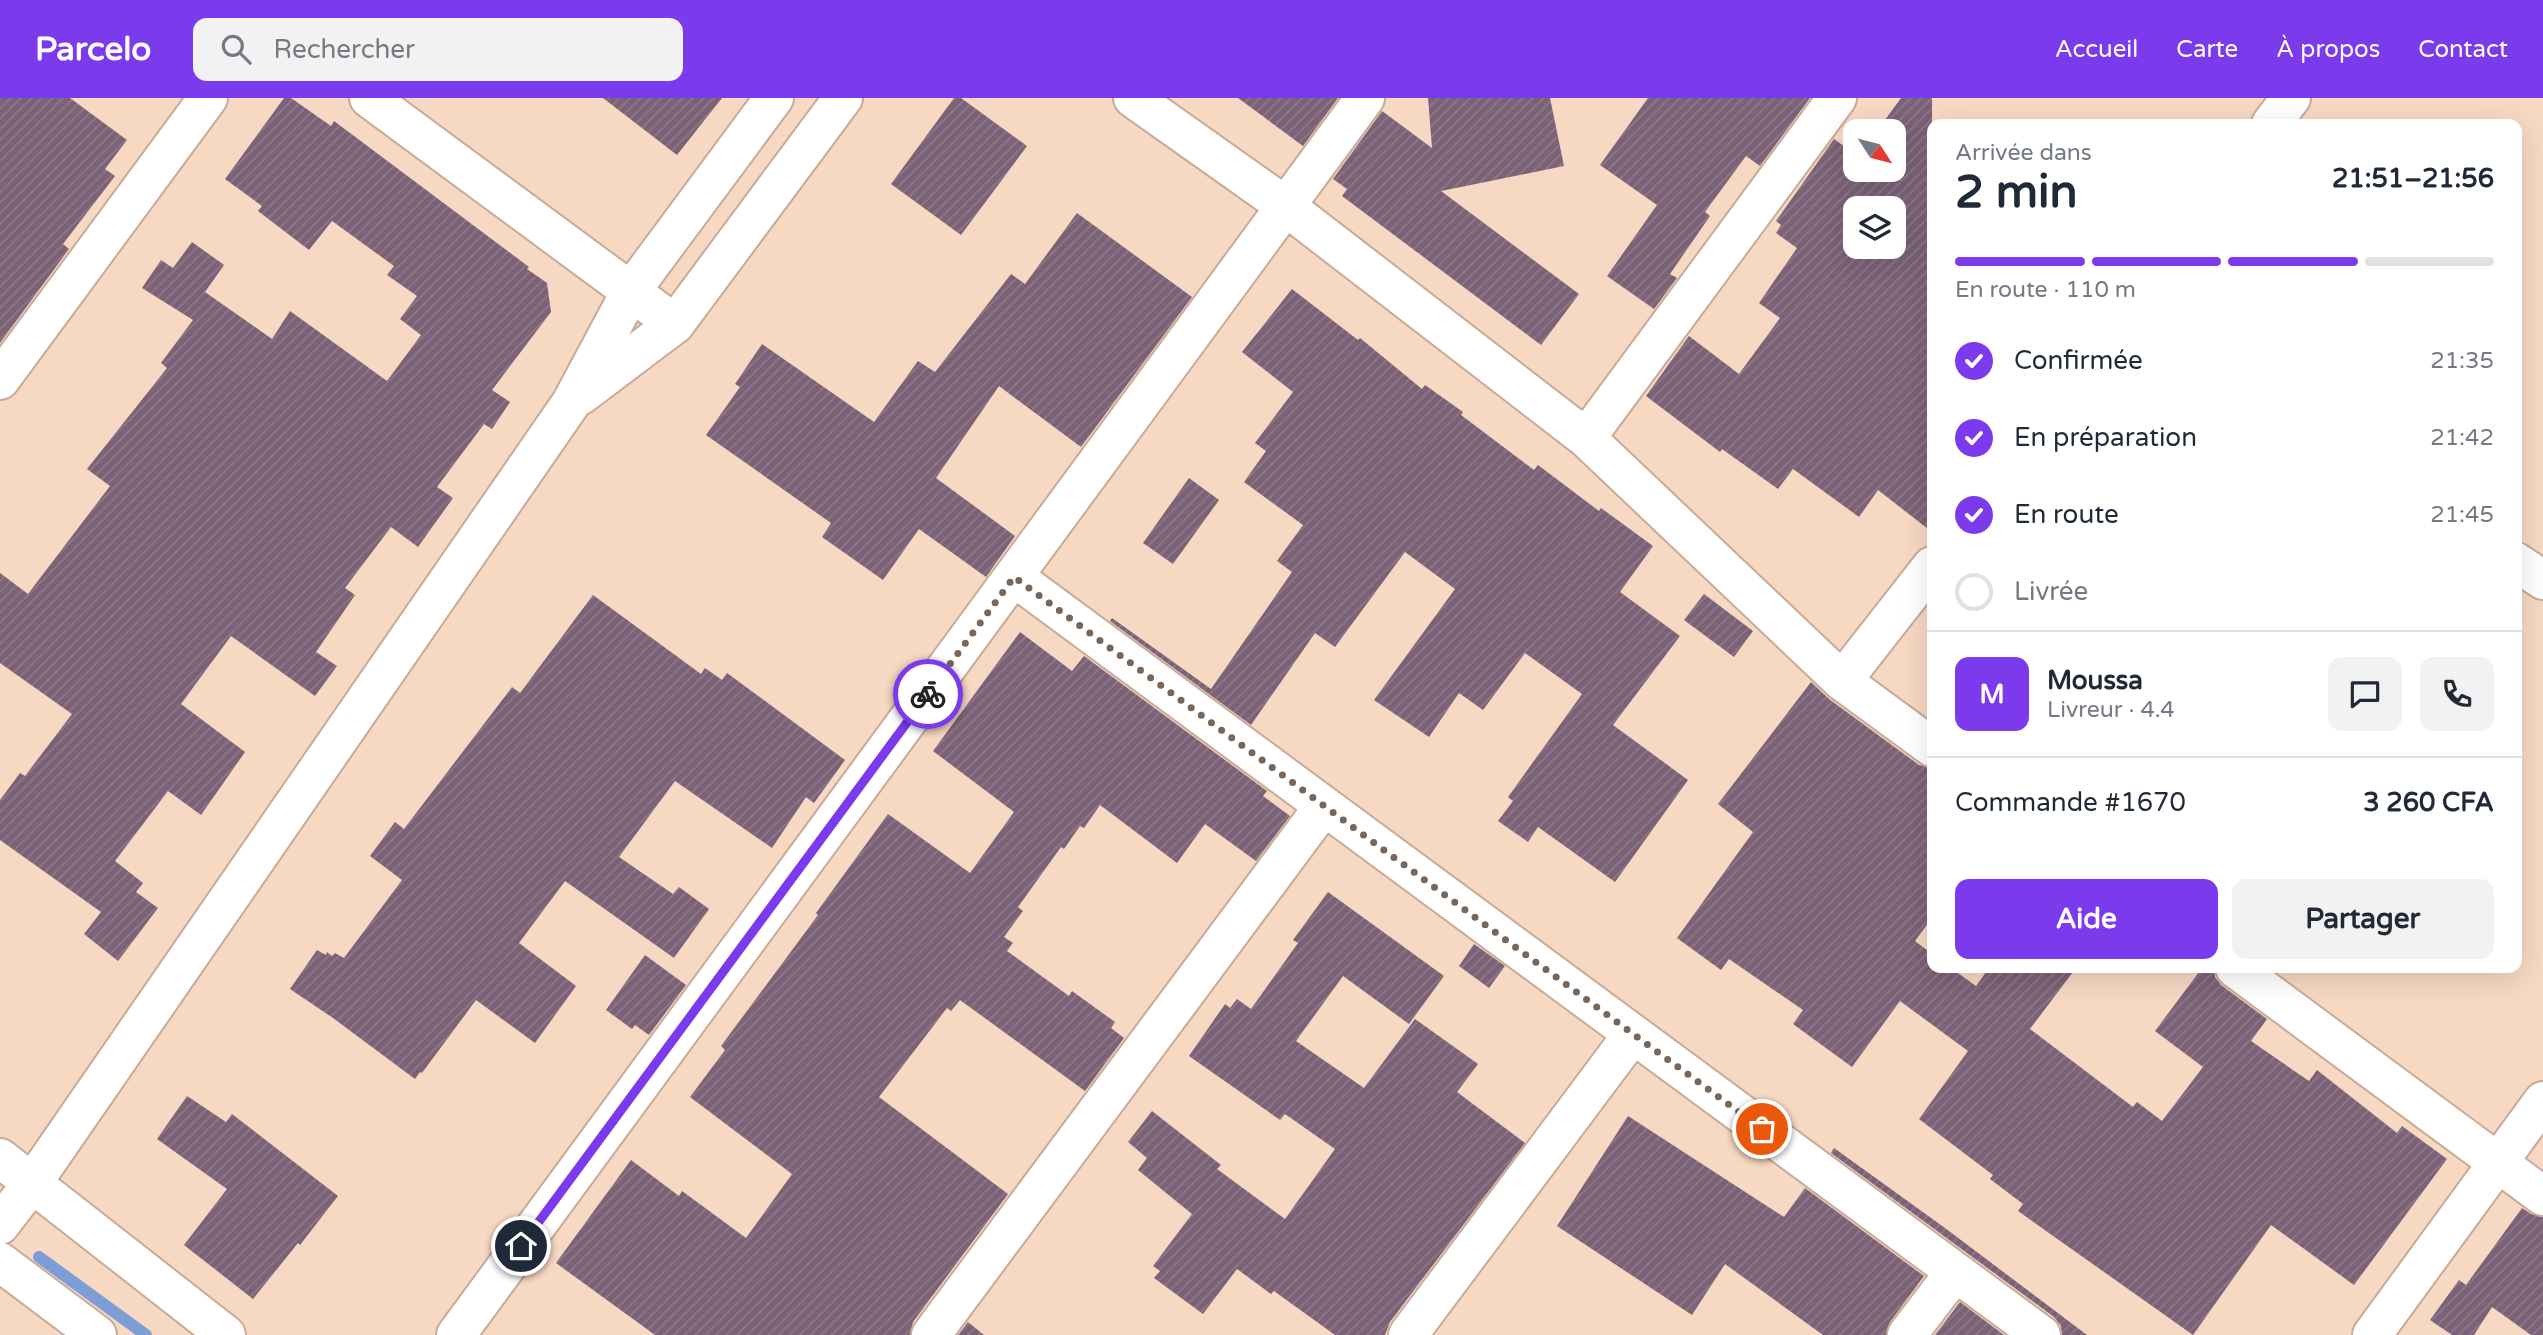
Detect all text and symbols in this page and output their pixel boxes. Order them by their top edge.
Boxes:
search box [193,18,683,81]
text: Parcelo [35,30,151,69]
icon: search [217,30,255,68]
text: Rechercher [273,34,415,65]
text: Accueil [2055,35,2138,64]
text: Carte [2176,35,2238,64]
text: À propos [2276,35,2380,64]
text: Contact [2418,35,2508,64]
north arrow [1843,119,1906,182]
map controls [1843,119,1906,259]
text: Arrivée dans [1955,139,2092,167]
text: 21:51–21:56 [2332,163,2494,194]
text: 2 min [1955,165,2078,220]
button: layers [1843,196,1906,259]
text: En route · 110 m [1955,276,2136,304]
icon: check [1955,342,1993,380]
text: Confirmée [2014,345,2143,376]
text: 21:35 [2430,347,2494,375]
icon: check [1955,419,1993,457]
text: En préparation [2014,422,2197,453]
text: 21:42 [2430,424,2494,452]
icon: check [1955,496,1993,534]
text: En route [2014,499,2119,530]
text: 21:45 [2430,501,2494,529]
text: Livrée [2014,576,2088,607]
button: chat [2328,657,2402,731]
button: phone [2420,657,2494,731]
courier [893,659,963,729]
text: Moussa [2047,665,2143,696]
icon: bike [909,675,947,713]
text: M [1979,679,2005,710]
text: Livreur · 4.4 [2047,696,2175,724]
text: Commande #1670 [1955,787,2186,818]
text: 3 260 CFA [2363,787,2494,818]
button: Aide [1955,879,2218,959]
button: Partager [2232,879,2494,959]
pin [1732,1099,1792,1159]
icon: bag [1743,1110,1781,1148]
pin [491,1216,551,1276]
icon: home [502,1227,540,1265]

